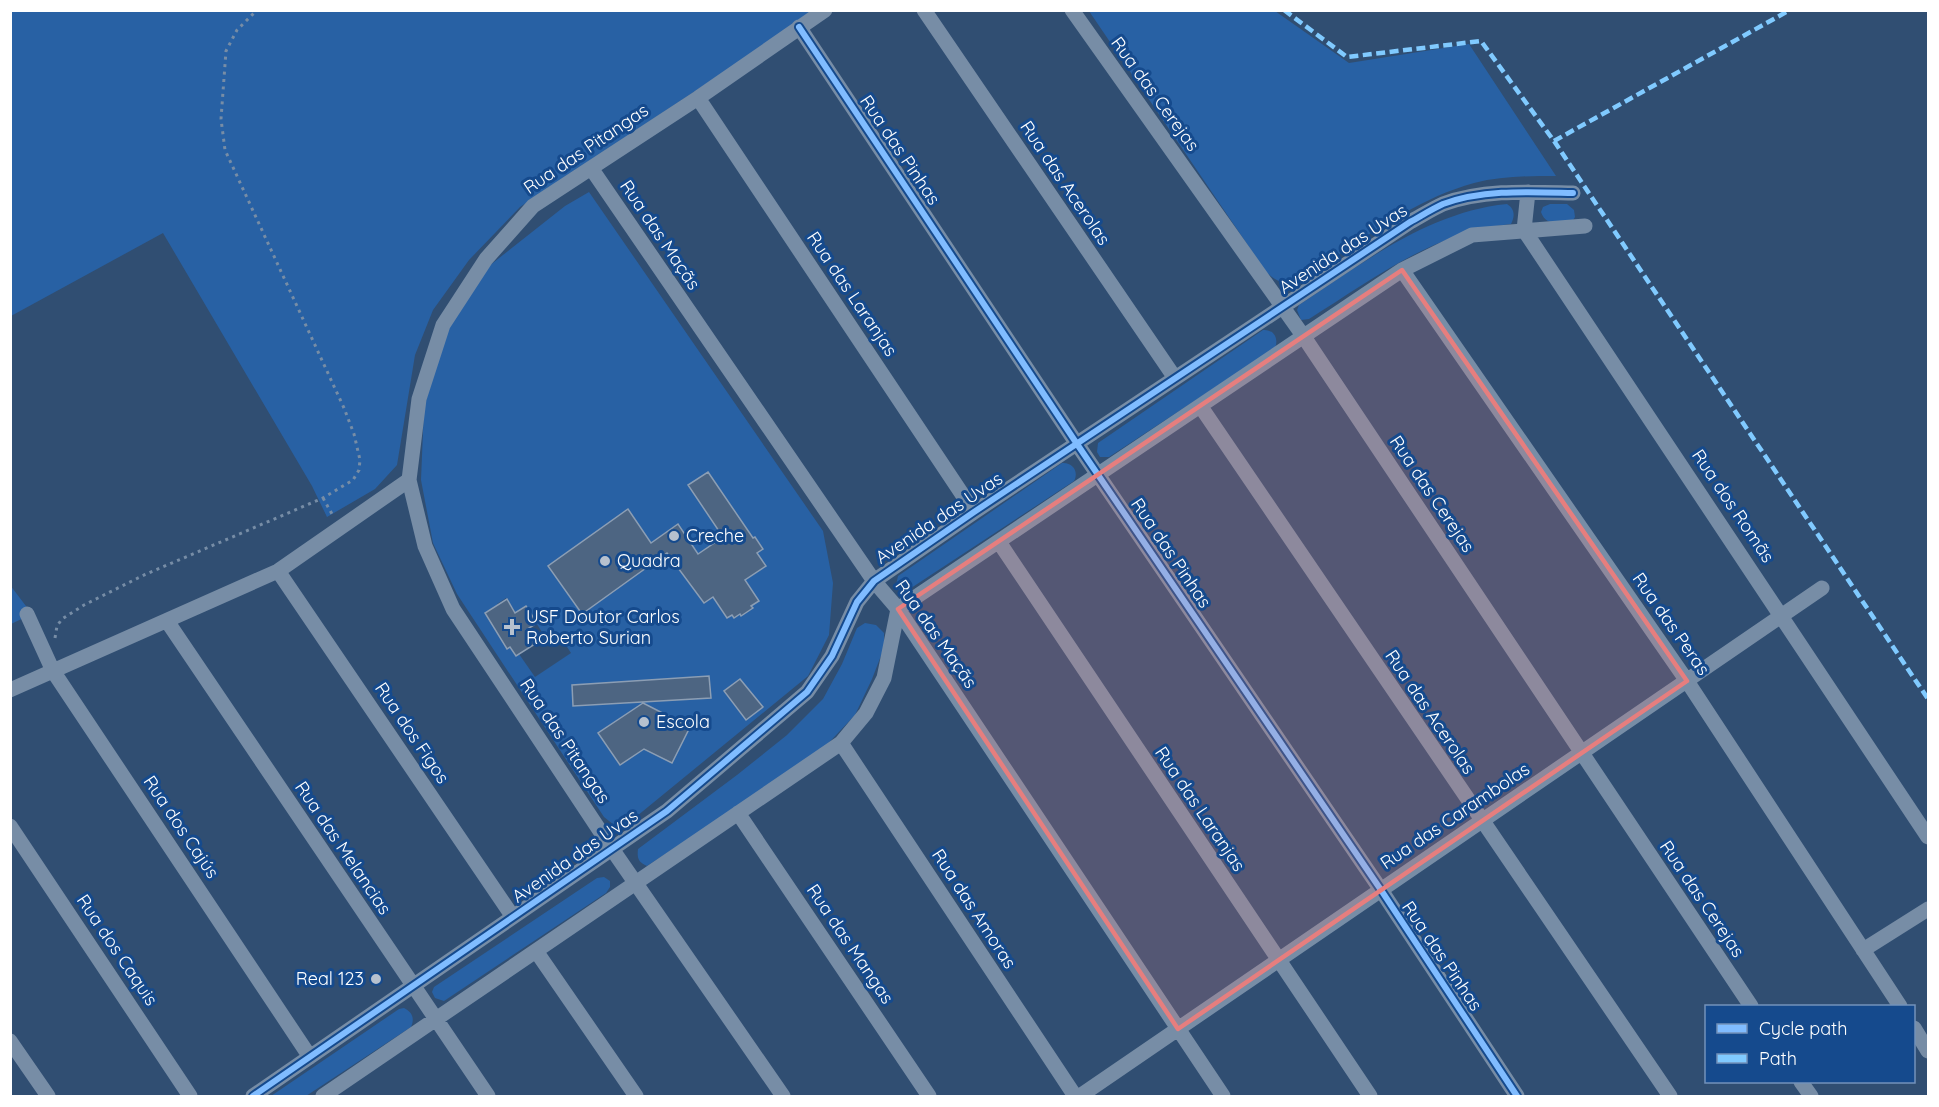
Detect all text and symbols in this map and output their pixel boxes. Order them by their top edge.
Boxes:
street label: Rua das Cerejas [1106,32,1205,155]
street label: Rua das Pinhas [855,90,946,209]
street label: Rua das Pitangas [519,98,653,199]
street label: Rua das Acerolas [1015,116,1116,249]
street label: Rua das Maçãs [615,175,706,294]
street label: Avenida das Uvas [1274,198,1411,299]
street label: Rua das Laranjas [802,227,903,361]
street label: Rua das Cerejas [1385,431,1480,557]
street label: Rua dos Romãs [1687,445,1780,567]
street label: Avenida das Uvas [871,467,1007,569]
street label: Rua das Pinhas [1126,493,1217,612]
place label: Creche [686,524,744,547]
marker: Creche [667,529,681,543]
place label: Quadra [617,549,681,572]
marker: Quadra [598,554,612,568]
street label: Rua das Peras [1628,568,1715,679]
street label: Rua das Maçãs [890,575,982,693]
place label: USF Doutor Carlos Roberto Surian [526,605,680,649]
marker: USF Doutor Carlos Roberto Surian [503,618,521,636]
street label: Rua das Acerolas [1380,645,1481,778]
street label: Rua das Pitangas [515,674,616,808]
street label: Rua dos Figos [370,678,455,788]
place label: Escola [656,710,710,733]
marker: Escola [637,715,651,729]
street label: Rua das Laranjas [1150,742,1251,876]
street label: Rua das Carambolas [1376,757,1534,874]
street label: Rua dos Cajús [139,771,224,883]
street label: Rua das Melancias [290,777,397,919]
street label: Avenida das Uvas [507,804,642,908]
street label: Rua das Cerejas [1655,836,1750,962]
street label: Rua das Amoras [927,845,1022,973]
street label: Rua das Mangas [802,879,899,1008]
street label: Rua dos Caquis [72,890,163,1010]
street label: Rua das Pinhas [1397,896,1488,1015]
place label: Real 123 [296,967,364,990]
marker: Real 123 [369,972,383,986]
legend [1705,1005,1915,1083]
text: Cycle path [1759,1017,1847,1040]
text: Path [1759,1047,1797,1070]

